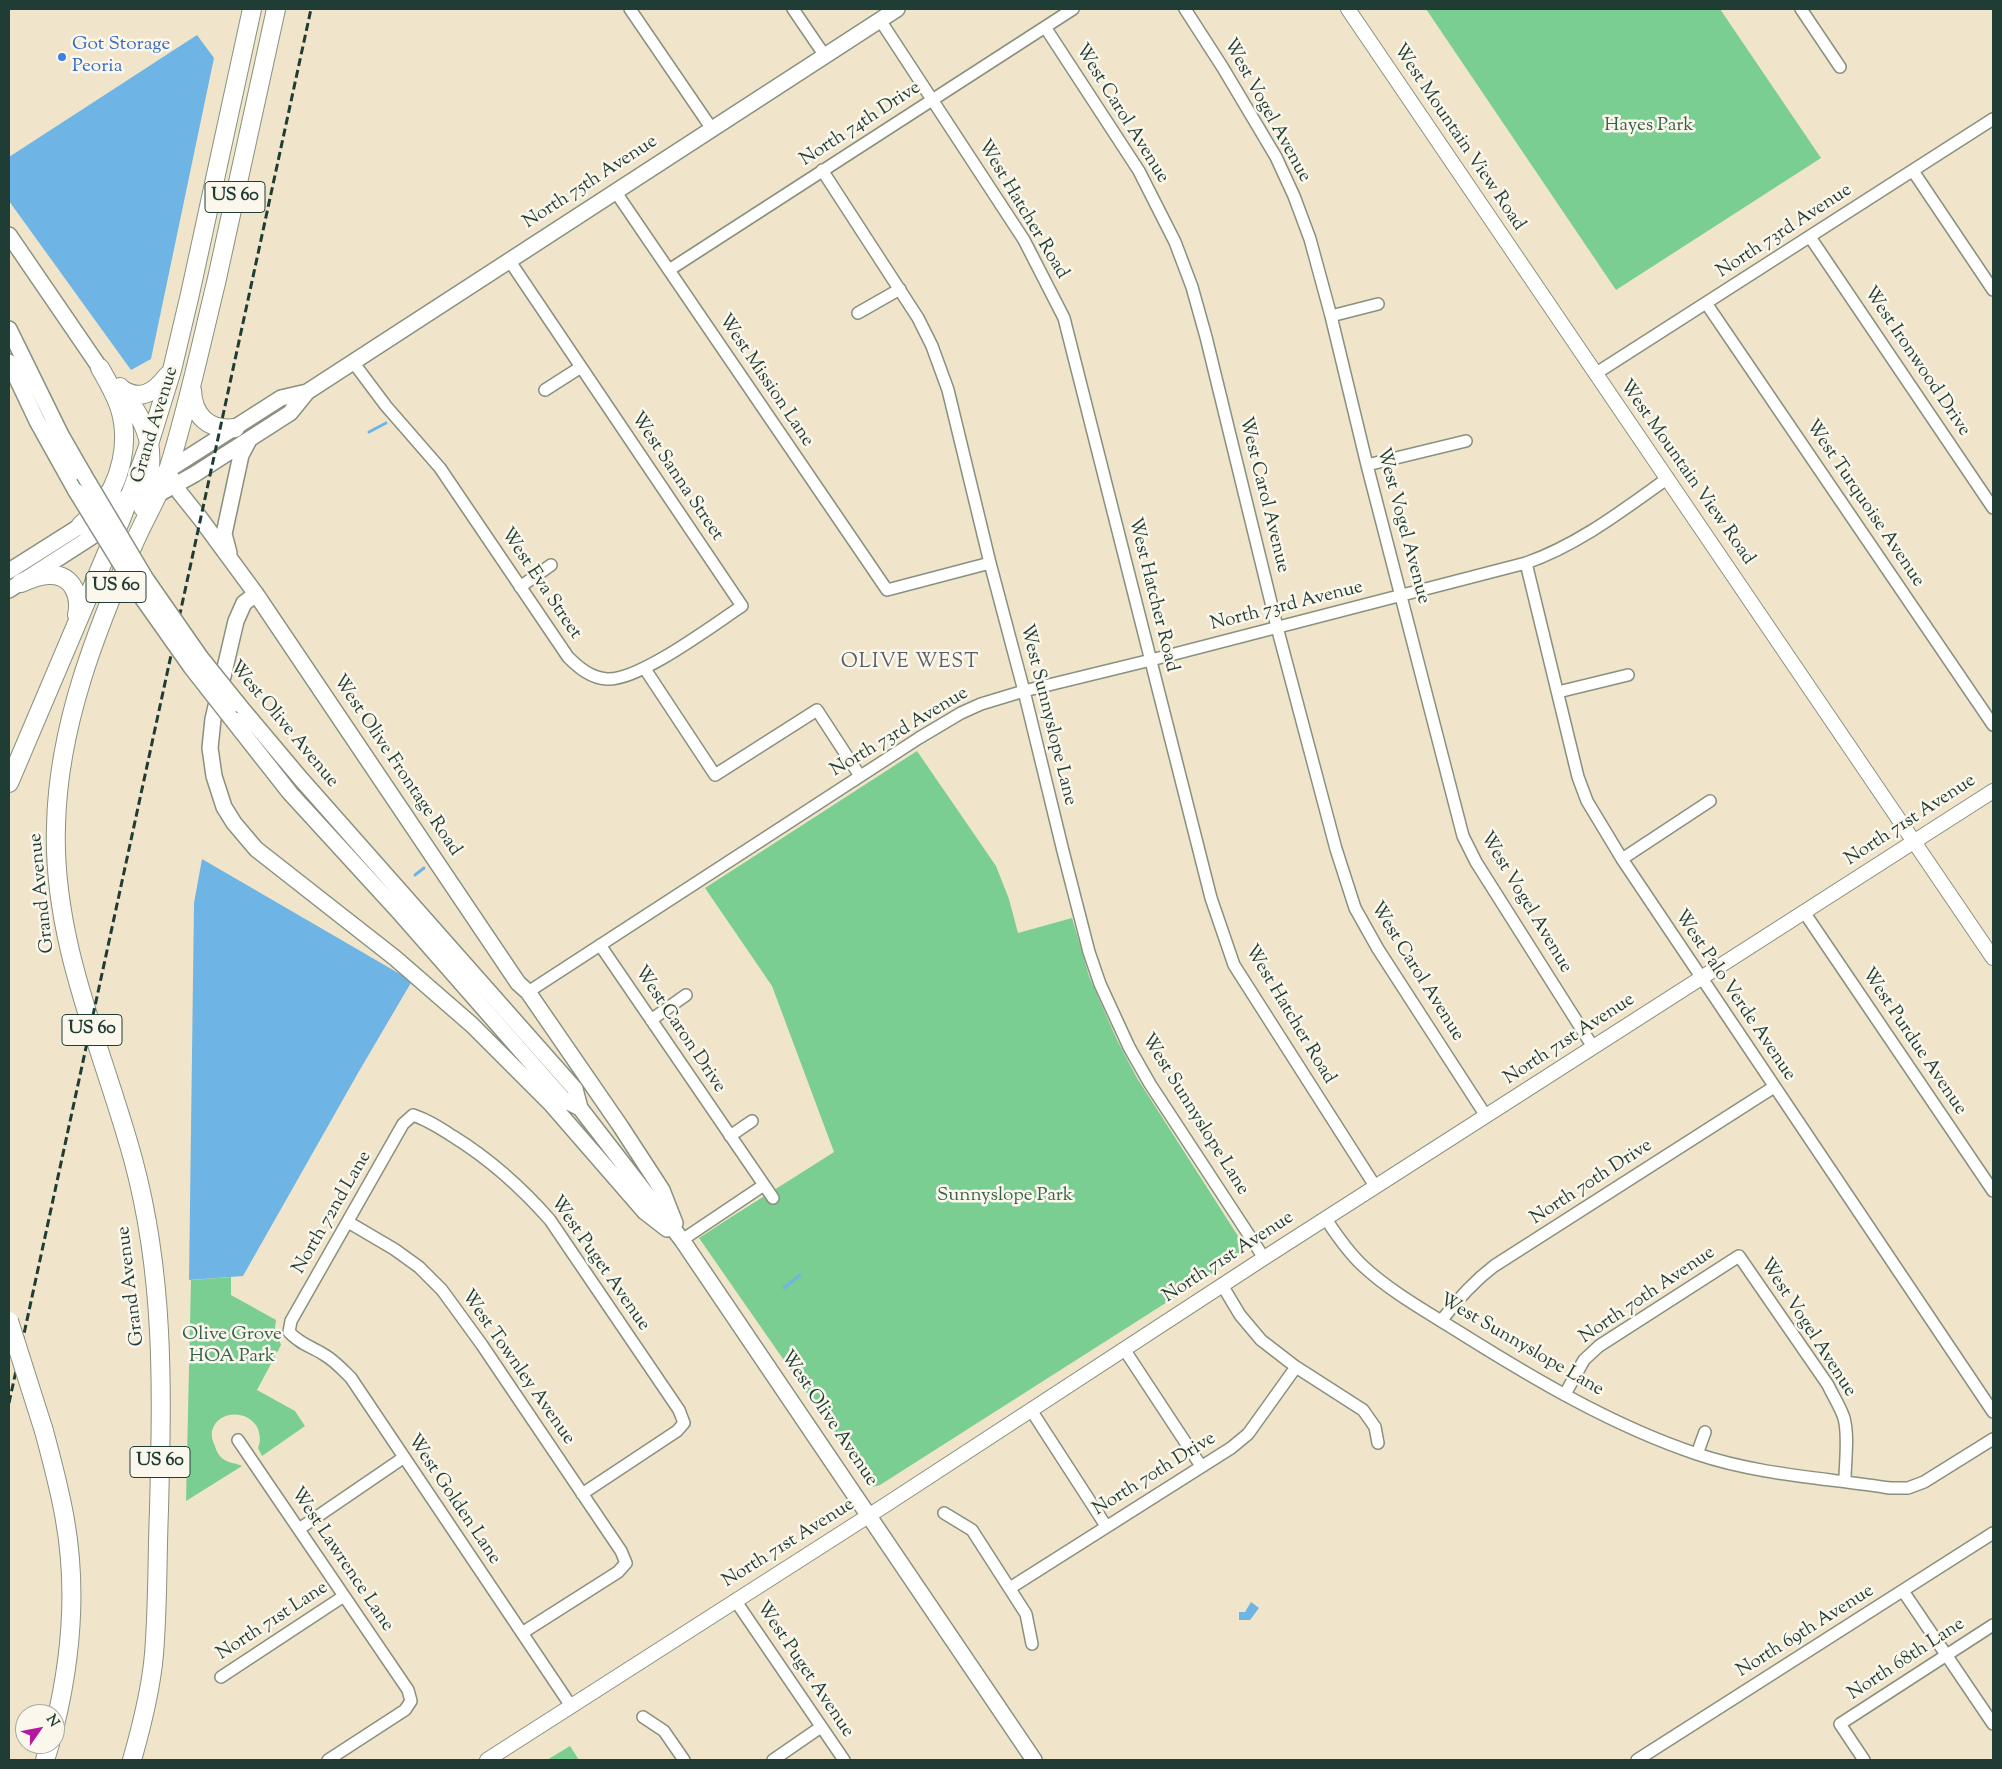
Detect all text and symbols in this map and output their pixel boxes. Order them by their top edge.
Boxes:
place label: Got Storage Peoria [72,35,170,79]
street label: West Vogel Avenue [1217,35,1315,187]
street label: West Carol Avenue [1069,40,1173,188]
street label: West Mountain View Road [1387,40,1529,236]
marker: Got Storage Peoria [56,51,68,63]
street label: North 74th Drive [796,78,926,172]
park label: Hayes Park [1604,116,1694,138]
street label: North 75th Avenue [520,131,662,235]
street label: West Hatcher Road [971,136,1073,284]
street label: North 73rd Avenue [1713,180,1857,284]
road number: US 60 [205,182,265,212]
street label: West Ironwood Drive [1857,283,1975,441]
street label: West Mission Lane [712,310,818,452]
street label: Grand Avenue [127,364,185,486]
street label: West Mountain View Road [1613,376,1759,570]
street label: West Sanna Street [624,408,728,546]
street label: West Carol Avenue [1233,415,1293,575]
street label: West Turquoise Avenue [1800,416,1928,592]
street label: West Vogel Avenue [1370,445,1434,607]
street label: West Hatcher Road [1122,515,1182,675]
street label: West Eva Street [494,524,586,644]
road number: US 60 [86,572,146,602]
street label: North 73rd Avenue [1208,577,1366,637]
street label: West Sunnyslope Lane [1013,622,1081,808]
district label: OLIVE WEST [840,652,980,676]
street label: West Olive Avenue [223,657,343,793]
street label: West Olive Frontage Road [327,671,465,861]
street label: North 73rd Avenue [827,683,973,783]
street label: North 71st Avenue [1841,770,1981,872]
street label: West Vogel Avenue [1474,828,1576,978]
street label: Grand Avenue [25,832,61,954]
street label: West Carol Avenue [1364,898,1468,1046]
street label: West Palo Verde Avenue [1668,906,1800,1086]
street label: West Hatcher Road [1238,941,1340,1089]
street label: West Caron Drive [628,962,730,1098]
street label: West Purdue Avenue [1855,964,1971,1120]
street label: North 71st Avenue [1500,989,1640,1091]
road number: US 60 [62,1014,122,1046]
street label: West Sunnyslope Lane [1135,1030,1253,1200]
street label: North 70th Drive [1527,1135,1657,1231]
street label: North 72nd Lane [289,1147,377,1279]
park label: Sunnyslope Park [937,1186,1073,1208]
street label: West Puget Avenue [544,1192,654,1336]
street label: North 71st Avenue [1159,1207,1299,1309]
street label: Grand Avenue [113,1225,151,1347]
street label: North 70th Avenue [1576,1242,1720,1350]
street label: West Vogel Avenue [1754,1254,1860,1402]
street label: West Townley Avenue [455,1286,579,1450]
street label: West Sunnyslope Lane [1435,1290,1607,1402]
park label: Olive Grove HOA Park [182,1325,282,1369]
street label: West Olive Avenue [774,1347,882,1491]
street label: North 70th Drive [1089,1428,1221,1522]
street label: West Golden Lane [401,1431,505,1569]
road number: US 60 [130,1446,190,1478]
street label: West Lawrence Lane [284,1484,398,1636]
street label: North 71st Avenue [719,1494,859,1594]
street label: North 71st Lane [213,1578,333,1666]
street label: North 69th Avenue [1733,1581,1879,1683]
street label: West Puget Avenue [750,1598,858,1742]
street label: North 68th Lane [1844,1614,1970,1706]
north arrow [15,1704,65,1754]
text: N [40,1711,63,1732]

